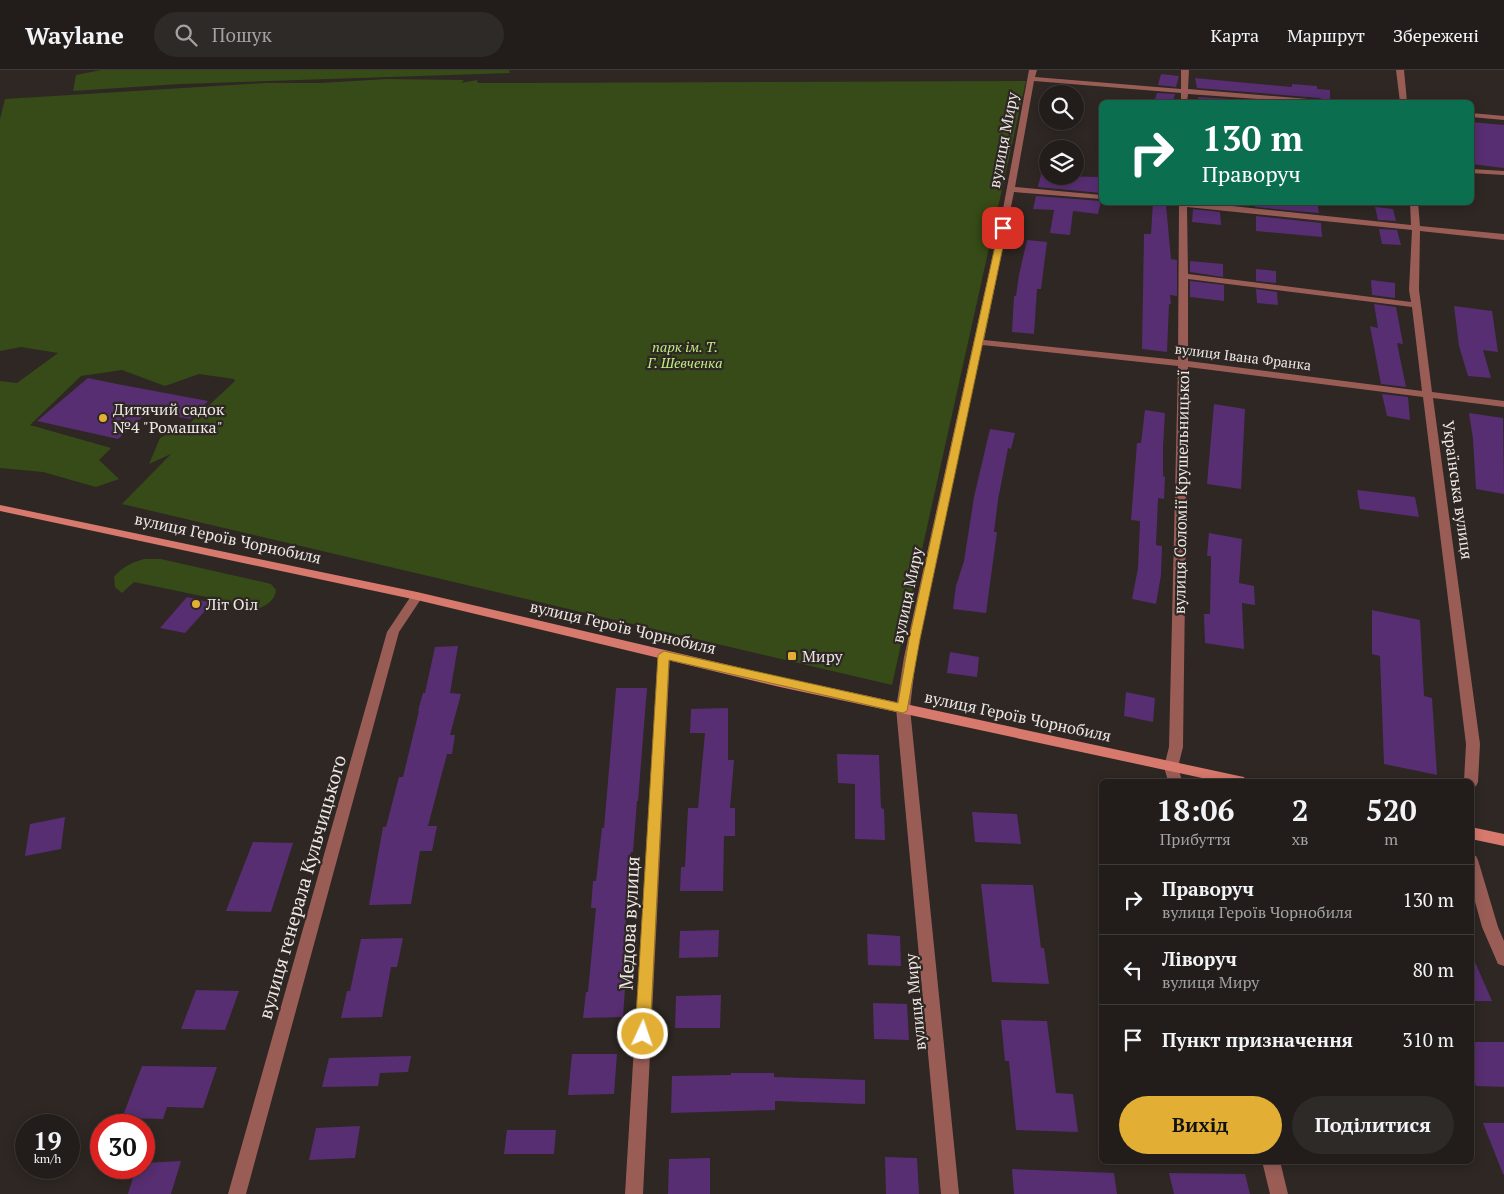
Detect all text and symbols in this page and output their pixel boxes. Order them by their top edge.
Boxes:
search box [154,12,504,57]
text: Waylane [25,19,124,51]
icon: search [172,21,200,49]
text: Пошук [212,22,272,47]
text: Карта [1211,23,1259,47]
text: Маршрут [1287,23,1365,47]
text: Збережені [1393,23,1479,47]
map controls [1039,85,1084,185]
button: search [1039,85,1084,130]
street label: вулиця Миру [983,89,1023,190]
text: 130 m [1202,115,1303,161]
icon: right [1119,120,1184,185]
button: layers [1039,140,1084,185]
text: Праворуч [1202,159,1301,188]
pin [982,207,1024,249]
icon: arrive [989,214,1017,242]
park label: парк ім. Т. Г. Шевченка [646,337,723,372]
street label: вулиця Івана Франка [1174,339,1312,374]
street label: вулиця Соломії Крушельницької [1168,370,1194,614]
place label: Дитячий садок №4 "Ромашка" [113,398,225,438]
marker: Дитячий садок №4 "Ромашка" [97,412,109,424]
street label: Українська вулиця [1437,419,1479,561]
street label: вулиця Героїв Чорнобиля [133,507,323,569]
street label: вулиця Миру [886,544,928,645]
place label: Літ Оіл [205,593,258,615]
street label: вулиця Героїв Чорнобиля [528,595,718,659]
marker: Літ Оіл [190,598,202,610]
place label: Миру [802,645,844,667]
marker: Миру [786,650,798,662]
street label: вулиця Героїв Чорнобиля [923,685,1113,747]
street label: вулиця генерала Кульчицького [252,752,351,1022]
text: 18:06 [1156,790,1234,830]
text: 2 [1292,790,1309,830]
text: 520 [1366,790,1417,830]
text: Прибуття [1160,828,1231,850]
text: хв [1292,828,1308,850]
text: m [1384,828,1398,850]
street label: Медова вулиця [613,855,644,991]
text: Праворуч [1162,876,1254,901]
icon: right [1119,886,1147,914]
text: 130 m [1403,887,1454,912]
text: вулиця Героїв Чорнобиля [1162,901,1352,923]
text: Ліворуч [1162,946,1237,971]
street label: вулиця Миру [899,951,931,1052]
icon: left [1119,956,1147,984]
text: 80 m [1413,957,1454,982]
text: вулиця Миру [1162,971,1259,993]
position arrow [616,1007,668,1059]
icon: arrive [1119,1026,1147,1054]
text: Пункт призначення [1162,1027,1353,1052]
text: 310 m [1403,1027,1454,1052]
button: Вихід [1119,1096,1282,1154]
button: Поділитися [1292,1096,1454,1154]
speed limit sign: 30 [90,1114,155,1179]
text: 19 [33,1124,62,1157]
text: km/h [34,1151,61,1166]

